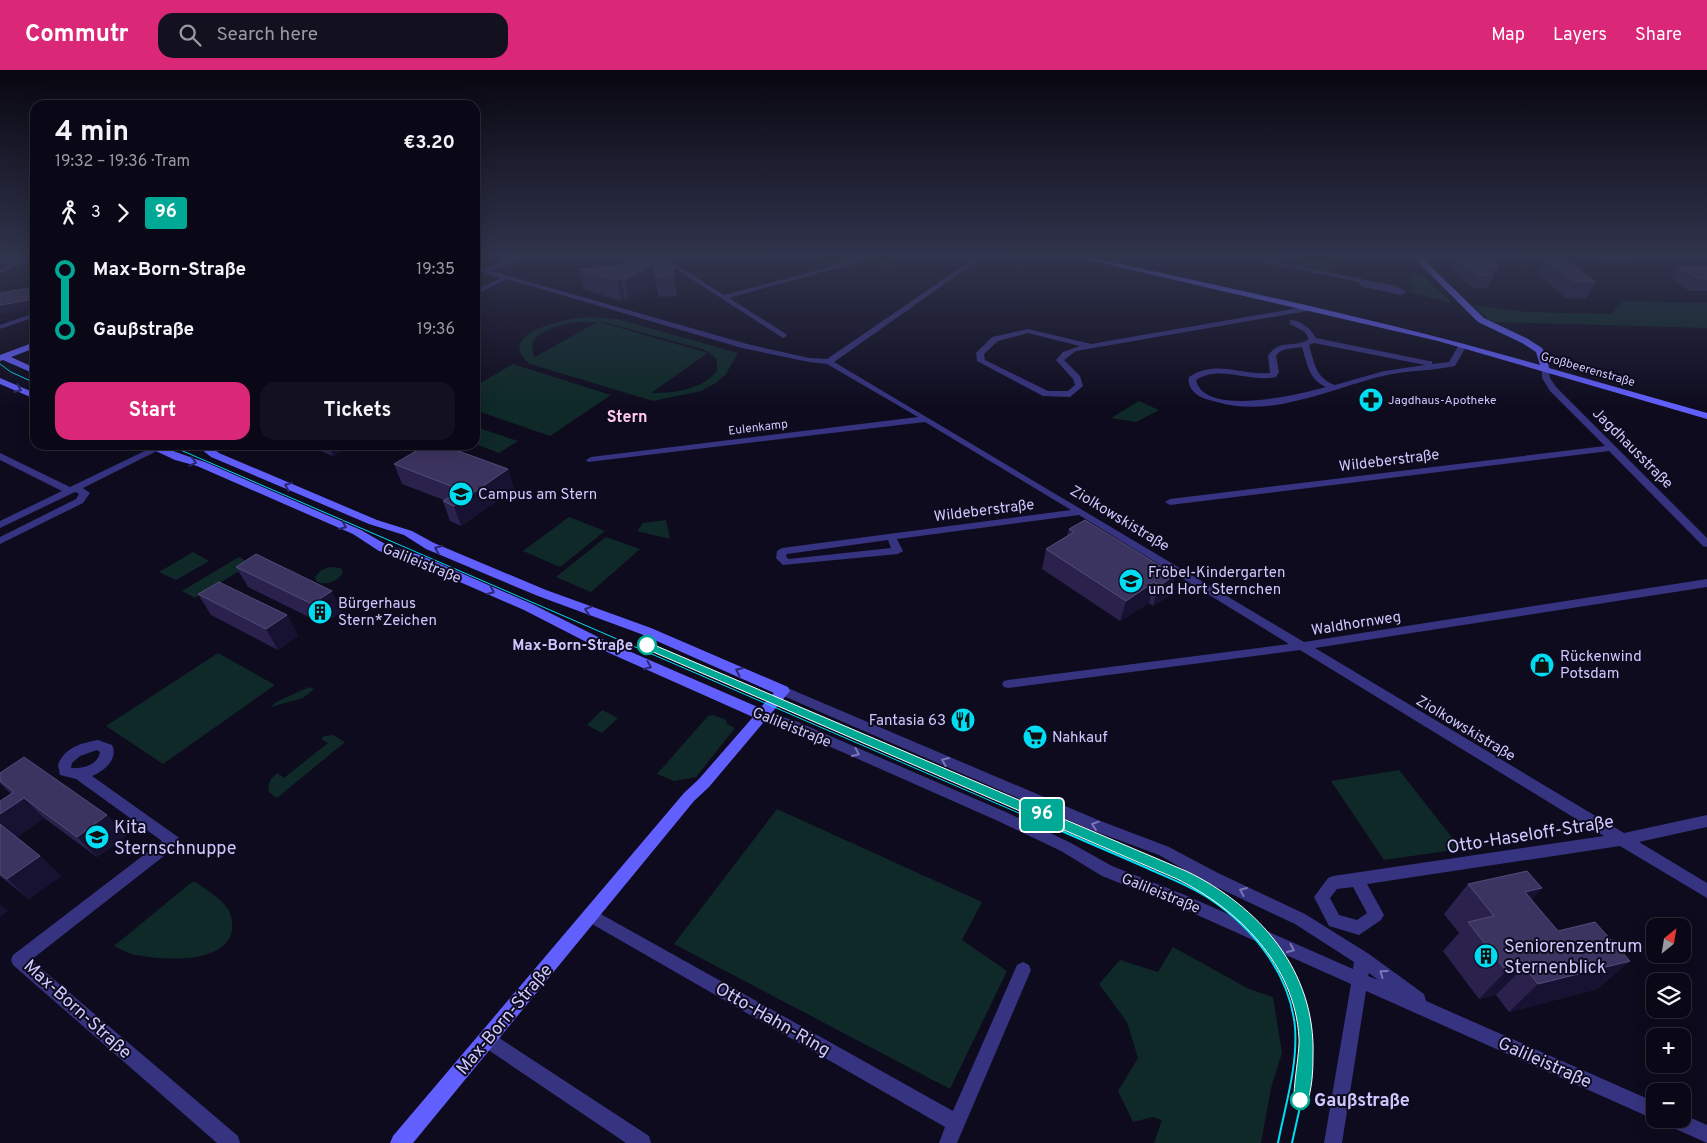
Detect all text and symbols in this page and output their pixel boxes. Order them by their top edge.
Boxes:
search box [158,13,508,58]
text: Commutr [25,20,128,50]
icon: search [176,21,204,49]
text: Search here [216,23,318,47]
text: Map [1491,24,1525,47]
text: Layers [1553,24,1607,47]
text: Share [1635,24,1682,47]
text: 4 min [55,115,129,151]
text: €3.20 [403,131,455,155]
text: 19:32 – 19:36 · Tram [55,152,190,172]
icon: walk [55,199,83,227]
icon: forward [109,199,137,227]
text: 96 [155,201,177,224]
text: 3 [91,203,101,223]
text: Max-Born-Straße [93,258,246,282]
text: 19:35 [416,260,455,280]
text: Gaußstraße [93,318,194,342]
text: 19:36 [417,320,455,340]
street label: Großbeerenstraße [1539,349,1637,391]
button: Start [55,382,250,440]
button: Tickets [260,382,455,440]
one-way arrow [13,383,21,393]
pharmacy icon: Jagdhaus-Apotheke [1358,387,1384,413]
place label: Jagdhaus-Apotheke [1388,393,1496,409]
street label: Jagdhausstraße [1587,405,1676,494]
district label: Stern [607,408,647,428]
street label: Eulenkamp [727,416,789,440]
street label: Wildeberstraße [1338,446,1441,477]
one-way arrow [189,457,197,467]
school or university icon: Campus am Stern [448,481,474,507]
one-way arrow [284,482,293,492]
street label: Ziolkowskistraße [1066,482,1172,556]
place label: Campus am Stern [478,486,597,505]
street label: Wildeberstraße [933,496,1036,527]
one-way arrow [338,519,347,530]
street label: Galileistraße [379,540,464,589]
one-way arrow [434,545,442,555]
place label: Fröbel-Kindergarten und Hort Sternchen [1148,564,1285,600]
school or university icon: Fröbel-Kindergarten und Hort Sternchen [1118,568,1144,594]
one-way arrow [486,584,495,595]
place label: Bürgerhaus Stern*Zeichen [338,595,437,631]
building icon: Bürgerhaus Stern*Zeichen [307,599,333,625]
one-way arrow [584,606,593,616]
street label: Waldhornweg [1310,608,1403,641]
marker: Max-Born-Straße [637,635,657,655]
place label: Max-Born-Straße [512,637,633,656]
place label: Rückenwind Potsdam [1560,648,1642,684]
shop icon: Rückenwind Potsdam [1529,652,1555,678]
one-way arrow [643,659,652,670]
one-way arrow [735,667,744,678]
street label: Ziolkowskistraße [1412,692,1518,766]
street label: Galileistraße [749,704,834,753]
restaurant icon: Fantasia 63 [950,707,976,733]
place label: Fantasia 63 [869,712,946,731]
supermarket icon: Nahkauf [1022,724,1048,750]
place label: Nahkauf [1052,729,1107,748]
one-way arrow [851,747,860,757]
one-way arrow [941,756,950,767]
line badge: 96 [1020,799,1064,831]
text: 96 [1031,803,1053,826]
street label: Otto-Haseloff-Straße [1445,811,1616,860]
place label: Kita Sternschnuppe [114,817,236,861]
one-way arrow [1091,821,1099,831]
school or university icon: Kita Sternschnuppe [84,824,110,850]
street label: Galileistraße [1118,870,1203,919]
one-way arrow [1239,887,1247,897]
north arrow [1646,918,1691,962]
map controls [1646,918,1691,1128]
place label: Seniorenzentrum Sternenblick [1504,936,1643,980]
one-way arrow [1286,942,1295,953]
building icon: Seniorenzentrum Sternenblick [1473,943,1499,969]
street label: Max-Born-Straße [18,955,136,1065]
street label: Max-Born-Straße [452,960,558,1080]
one-way arrow [1379,970,1389,979]
button: layers [1646,973,1691,1018]
street label: Otto-Hahn-Ring [710,978,834,1063]
button: + [1646,1028,1691,1073]
street label: Galileistraße [1494,1032,1595,1094]
button: − [1646,1083,1691,1128]
marker: Gaußstraße [1290,1090,1310,1110]
place label: Gaußstraße [1314,1090,1410,1113]

